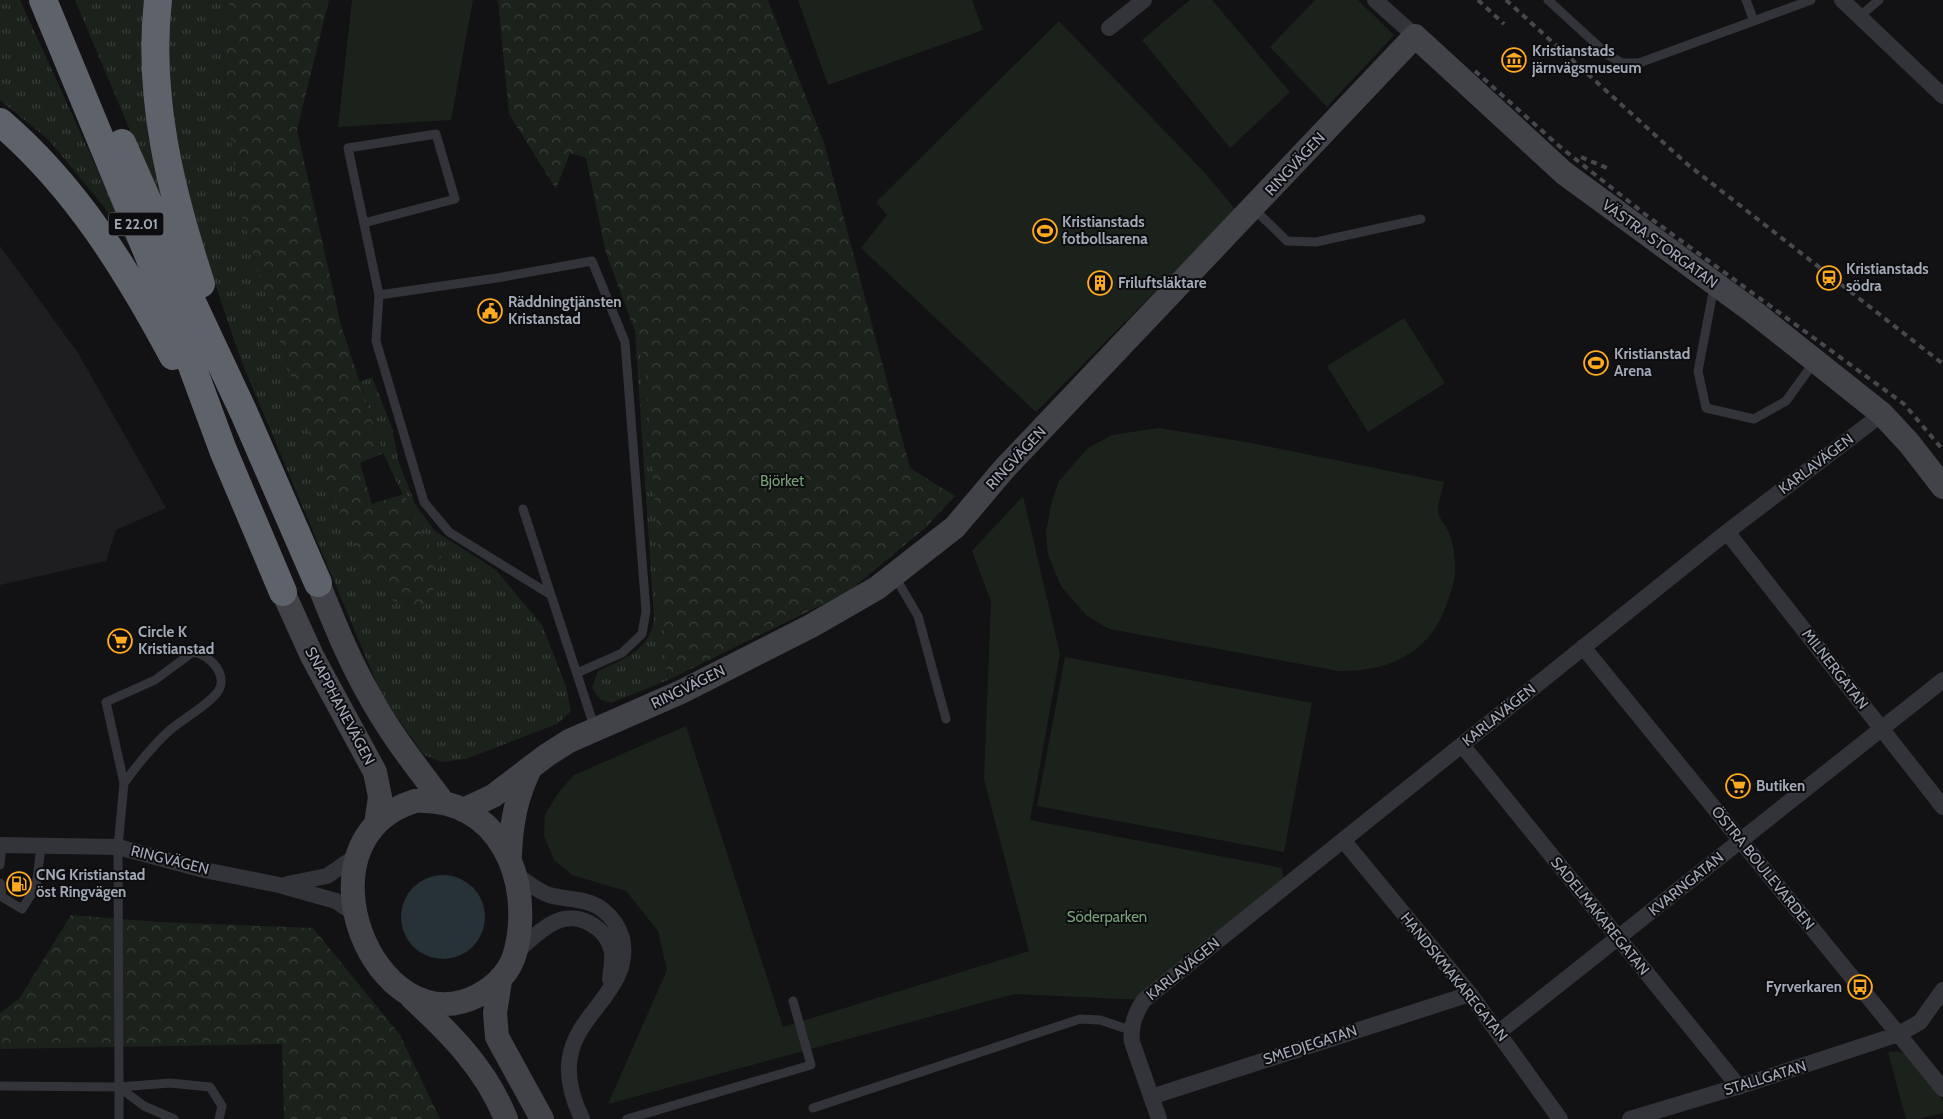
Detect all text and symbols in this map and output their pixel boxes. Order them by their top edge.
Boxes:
place label: Kristianstads järnvägsmuseum [1531,42,1641,77]
museum icon: Kristianstads järnvägsmuseum [1501,47,1527,73]
street label: RINGVÄGEN [1261,129,1329,199]
street label: VÄSTRA STORGATAN [1599,196,1721,292]
road number: E 22.01 [108,212,164,235]
place label: Kristianstads fotbollsarena [1062,213,1148,248]
sports icon: Kristianstads fotbollsarena [1032,218,1058,244]
place label: Kristianstads södra [1846,260,1929,295]
station icon: Kristianstads södra [1816,265,1842,291]
building icon: Friluftsläktare [1087,270,1113,296]
place label: Friluftsläktare [1118,274,1207,292]
place label: Räddningtjänsten Kristanstad [508,293,622,328]
public building icon: Räddningtjänsten Kristanstad [477,298,503,324]
place label: Kristianstad Arena [1614,345,1690,380]
sports icon: Kristianstad Arena [1583,350,1609,376]
street label: RINGVÄGEN [982,423,1050,493]
street label: KARLAVÄGEN [1775,430,1857,498]
park label: Björket [760,472,804,490]
place label: Circle K Kristianstad [138,623,214,658]
street label: MILNERGATAN [1798,625,1872,713]
supermarket icon: Circle K Kristianstad [107,628,133,654]
street label: SNAPPHANEVÄGEN [301,644,379,768]
street label: RINGVÄGEN [648,661,728,713]
street label: KARLAVÄGEN [1459,680,1539,750]
supermarket icon: Butiken [1725,773,1751,799]
place label: Butiken [1756,777,1805,795]
street label: ÖSTRA BOULEVARDEN [1708,803,1818,933]
street label: RINGVÄGEN [129,842,211,878]
street label: KVARNGATAN [1645,848,1727,920]
street label: SADELMAKAREGATAN [1547,853,1653,979]
place label: CNG Kristianstad öst Ringvägen [36,866,145,901]
fuel station icon: CNG Kristianstad öst Ringvägen [6,871,32,897]
park label: Söderparken [1067,908,1147,926]
street label: HANDSKMAKAREGATAN [1397,909,1511,1045]
street label: KARLAVÄGEN [1143,934,1223,1004]
bus stop icon: Fyrverkaren [1847,974,1873,1000]
place label: Fyrverkaren [1766,978,1842,996]
street label: SMEDJEGATAN [1261,1021,1359,1069]
street label: STALLGATAN [1722,1057,1808,1099]

